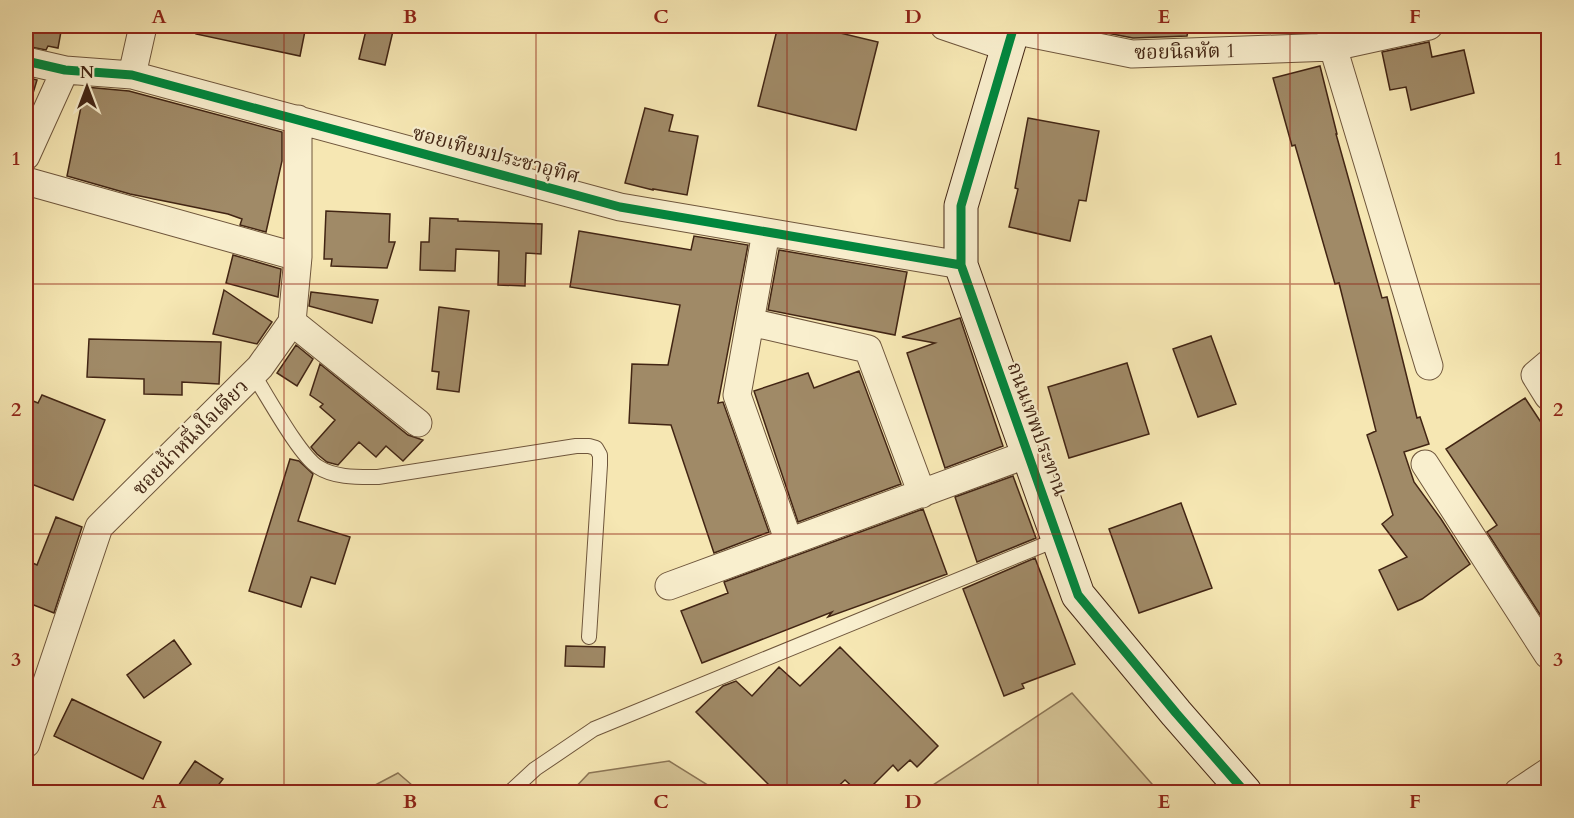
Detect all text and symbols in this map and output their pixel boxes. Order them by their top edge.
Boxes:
text: A [151,3,167,30]
text: B [403,3,417,30]
text: C [653,3,669,30]
text: D [904,3,922,30]
text: E [1158,3,1170,30]
text: F [1409,3,1421,30]
street label: ซอยนิลหัต 1 [1134,37,1236,66]
north arrow [57,57,117,117]
text: N [80,62,94,84]
street label: ซอยเทียมประชาอุทิศ [409,119,582,190]
text: 1 [11,145,21,172]
text: 1 [1553,145,1563,172]
street label: ถนนเทพประทาน [1001,358,1074,500]
street label: ซอยน้ำหนึ่งใจเดียว [125,372,254,501]
text: 2 [11,396,21,423]
text: 2 [1553,396,1563,423]
text: 3 [11,646,21,673]
text: 3 [1553,646,1563,673]
text: A [151,788,167,815]
text: B [403,788,417,815]
text: C [653,788,669,815]
text: D [904,788,922,815]
text: E [1158,788,1170,815]
text: F [1409,788,1421,815]

